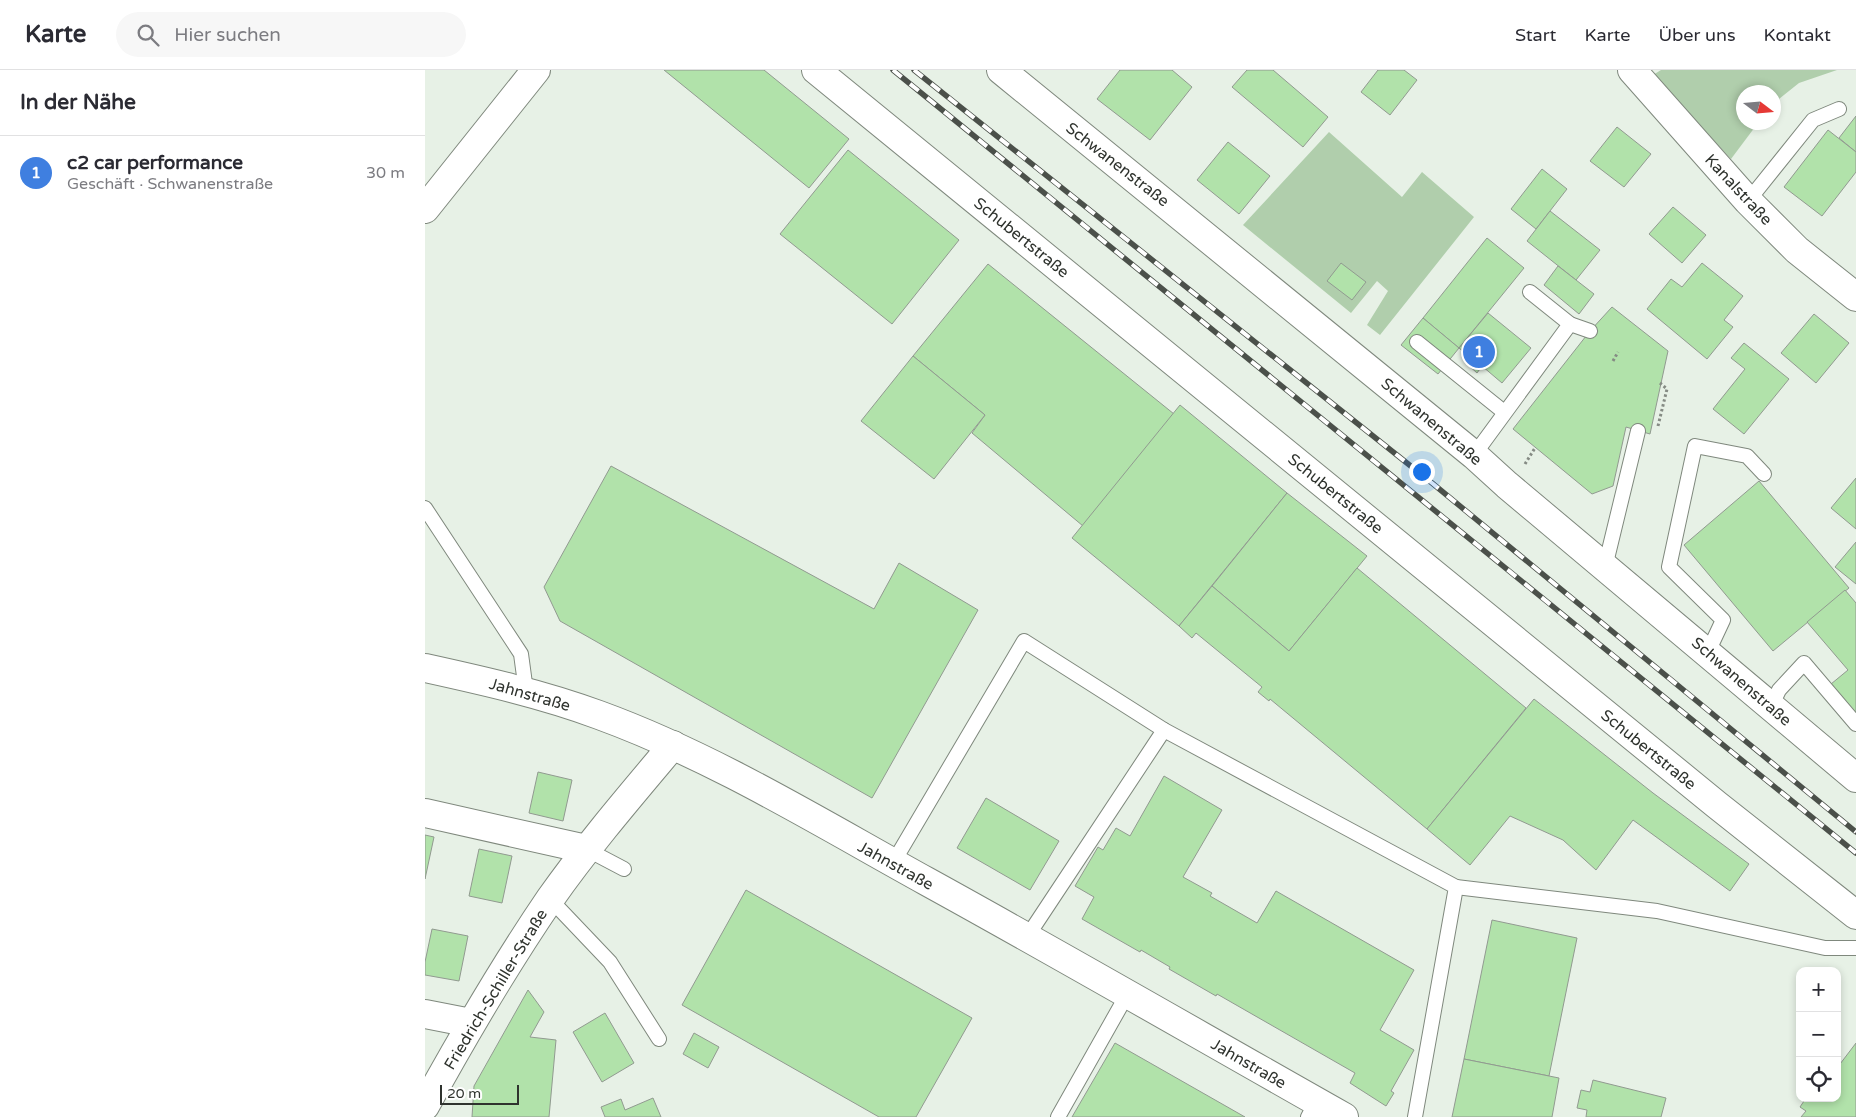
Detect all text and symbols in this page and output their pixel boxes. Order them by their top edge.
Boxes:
search box [116,12,466,57]
text: Karte [25,20,86,49]
icon: search [134,21,162,49]
text: Hier suchen [174,24,281,46]
text: Start [1515,24,1556,46]
text: Karte [1584,24,1630,46]
text: Über uns [1658,24,1736,46]
text: Kontakt [1764,24,1831,46]
north arrow [1736,85,1781,130]
text: In der Nähe [20,90,136,115]
street label: Schwanenstraße [1062,118,1173,211]
street label: Kanalstraße [1700,150,1776,229]
text: c2 car performance [67,152,243,174]
text: 1 [31,163,41,183]
text: 30 m [366,163,405,183]
text: Geschäft · Schwanenstraße [67,174,273,194]
street label: Schubertstraße [970,193,1073,282]
pin: 1 [1463,333,1495,371]
street label: Schwanenstraße [1377,374,1486,470]
street label: Schubertstraße [1284,449,1387,538]
your location [1409,459,1435,485]
street label: Schwanenstraße [1687,633,1795,731]
street label: Jahnstraße [487,674,573,716]
street label: Schubertstraße [1597,705,1700,794]
street label: Jahnstraße [854,837,937,895]
street label: Friedrich-Schiller-Straße [440,905,552,1074]
map controls [1796,967,1841,1102]
button: + [1796,967,1841,1012]
button: − [1796,1012,1841,1057]
street label: Jahnstraße [1207,1034,1290,1093]
button: locate [1796,1057,1841,1102]
scale bar [440,1082,519,1105]
text: 20 m [447,1085,481,1102]

